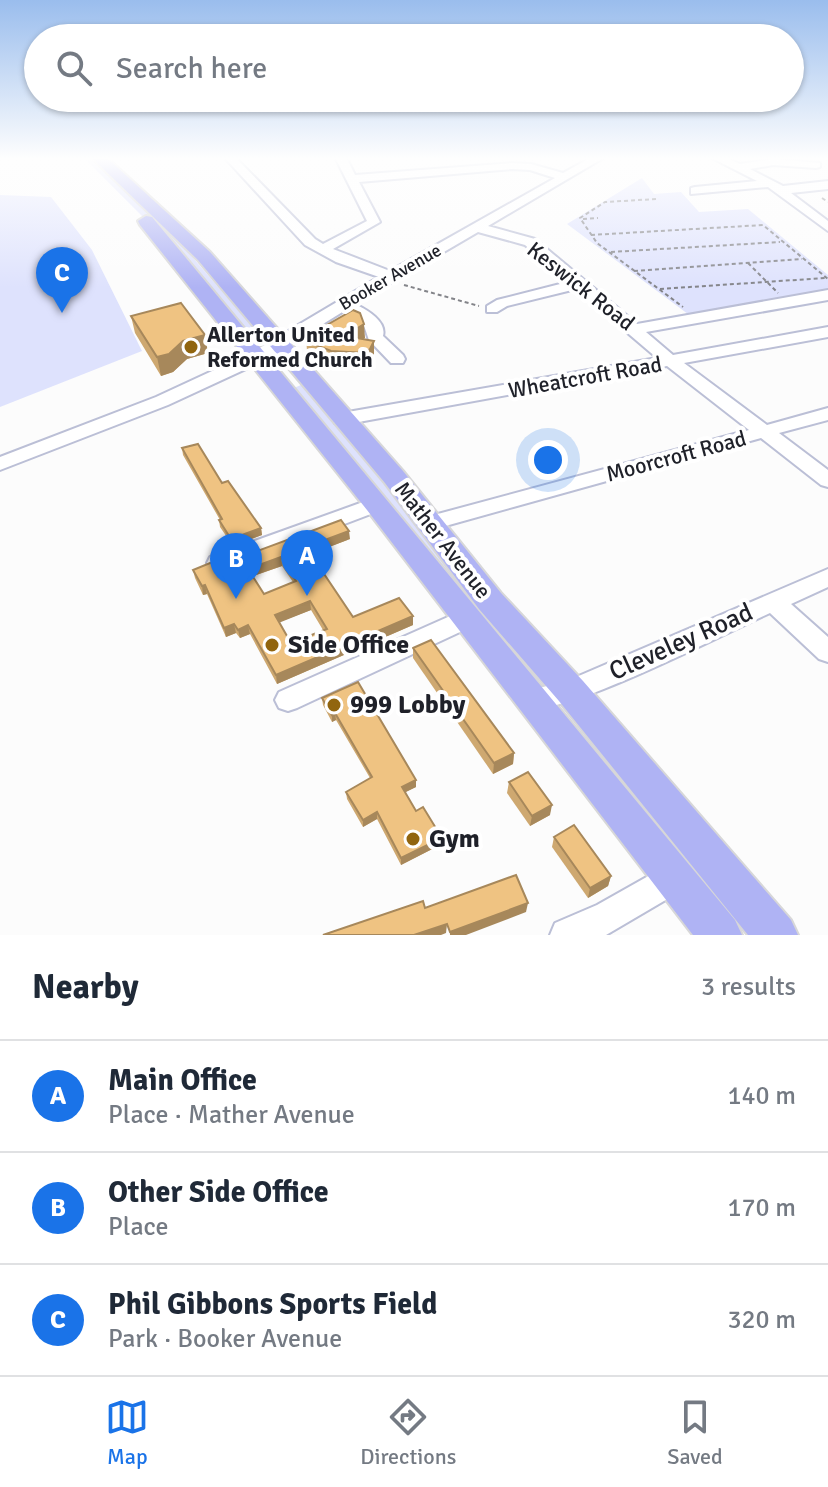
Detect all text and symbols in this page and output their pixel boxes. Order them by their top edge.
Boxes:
search box [24,24,804,112]
icon: search [52,46,96,90]
text: Search here [116,50,267,87]
street label: Keswick Road [522,236,640,336]
street label: Booker Avenue [335,239,445,315]
pin: C [36,247,88,313]
place label: Allerton United Reformed Church [207,321,373,373]
marker: Allerton United Reformed Church [182,338,200,356]
street label: Wheatcroft Road [506,350,664,404]
street label: Moorcroft Road [603,424,749,488]
your location [528,440,568,480]
street label: Mather Avenue [389,476,497,604]
pin: A [281,530,333,596]
pin: B [210,533,262,599]
street label: Cleveley Road [604,596,758,688]
place label: Side Office [288,629,409,661]
marker: Side Office [263,636,281,654]
place label: 999 Lobby [350,689,466,721]
marker: 999 Lobby [325,696,343,714]
place label: Gym [429,823,480,855]
marker: Gym [404,830,422,848]
text: Nearby [32,966,139,1008]
text: 3 results [701,971,796,1003]
text: Main Office [108,1062,257,1099]
text: A [50,1080,66,1112]
text: 140 m [727,1080,796,1112]
text: Place · Mather Avenue [108,1099,355,1131]
text: Other Side Office [108,1174,329,1211]
text: B [50,1192,66,1224]
text: 170 m [727,1192,796,1224]
text: Place [108,1211,169,1243]
text: Phil Gibbons Sports Field [108,1286,437,1323]
text: C [50,1304,66,1336]
text: 320 m [727,1304,796,1336]
text: Park · Booker Avenue [108,1323,342,1355]
tab: Map [105,1395,149,1470]
tab: Directions [360,1395,456,1470]
tab: Saved [667,1395,723,1470]

